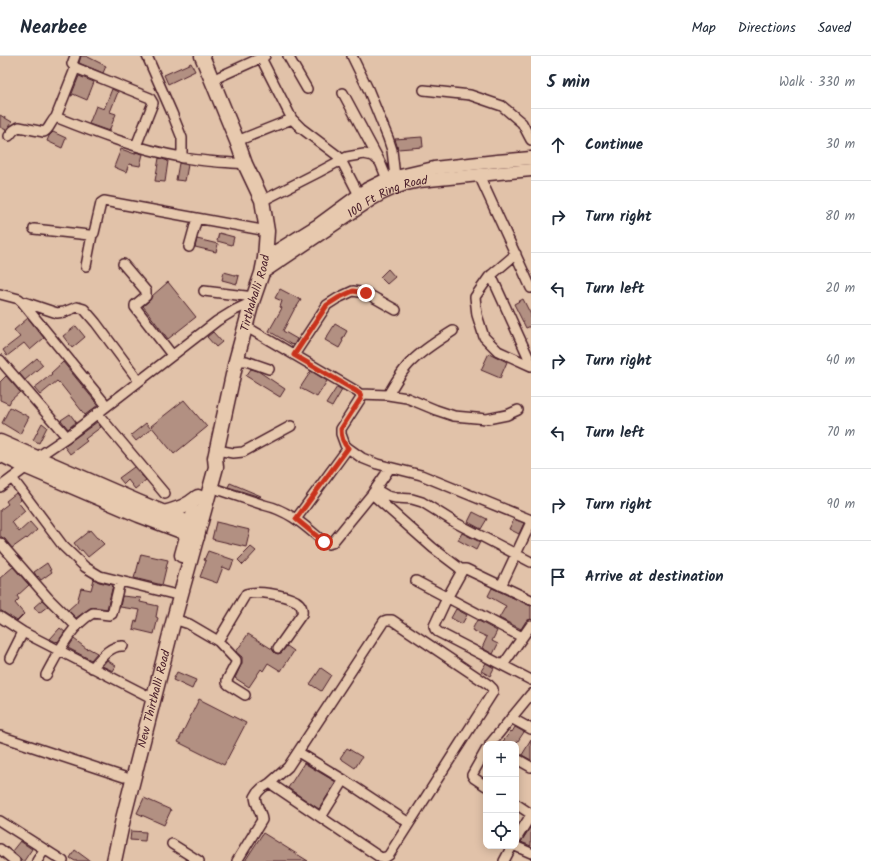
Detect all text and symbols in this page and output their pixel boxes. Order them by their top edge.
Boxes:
text: Nearbee [20,13,87,43]
text: Map [691,17,716,39]
text: Directions [738,17,796,39]
text: Saved [818,17,851,39]
text: 5 min [547,69,590,96]
text: Walk · 330 m [779,72,855,93]
text: Continue [585,133,643,157]
icon: ahead [547,134,569,156]
text: 30 m [826,134,855,155]
street label: 100 Ft Ring Road [344,171,429,223]
text: Turn right [585,205,652,229]
icon: right [547,206,569,228]
text: 80 m [825,206,855,227]
street label: Tirthahalli Road [235,253,275,334]
text: Turn left [585,277,645,301]
icon: left [547,278,569,300]
text: 20 m [825,278,855,299]
route end [357,284,375,302]
text: Turn right [585,349,652,373]
icon: right [547,350,569,372]
text: 40 m [826,350,855,371]
text: Turn left [585,421,645,445]
icon: left [547,422,569,444]
text: 70 m [827,422,855,443]
text: Turn right [585,493,652,517]
icon: right [547,494,569,516]
text: 90 m [827,494,855,515]
route start [315,533,333,551]
text: Arrive at destination [585,565,724,589]
icon: arrive [547,566,569,588]
street label: New Thirthalli Road [133,647,176,750]
map controls [483,741,519,849]
button: + [483,741,519,777]
button: − [483,777,519,813]
button: locate [483,813,519,849]

